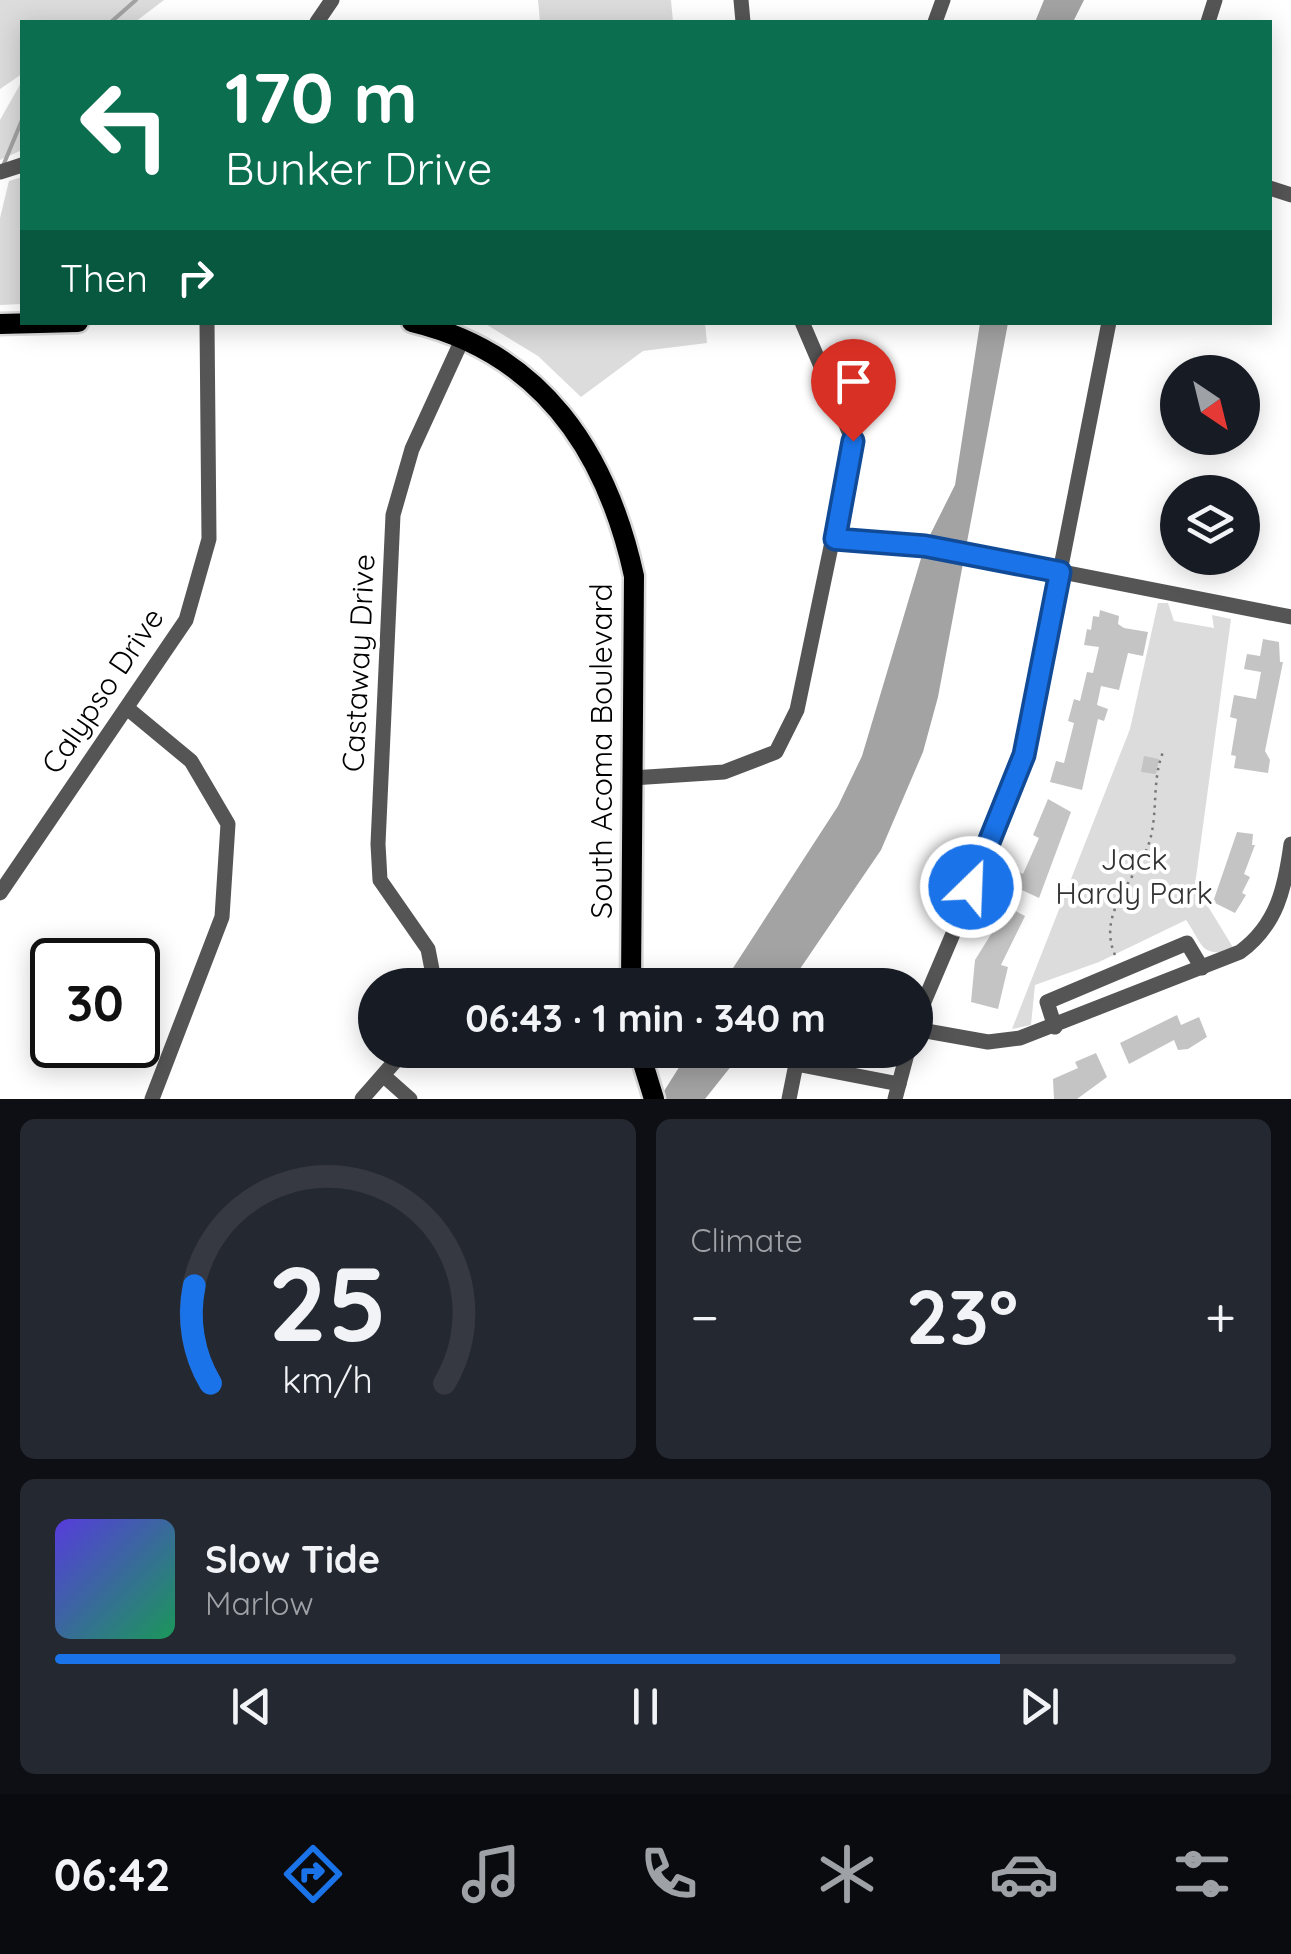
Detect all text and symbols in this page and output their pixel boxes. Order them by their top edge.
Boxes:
text: 170 m [225,53,418,141]
icon: left [60,60,190,190]
text: Bunker Drive [225,140,492,196]
icon: right [168,250,223,305]
text: Then [60,254,148,302]
pin [811,339,896,442]
icon: arrive [826,354,881,409]
north arrow [1160,355,1260,455]
map controls [1160,355,1260,575]
button: layers [1160,475,1260,575]
street label: Castaway Drive [333,553,383,773]
street label: South Acoma Boulevard [582,583,620,919]
street label: Calypso Drive [33,600,172,781]
position arrow [919,835,1023,939]
park label: Jack Hardy Park [1055,840,1213,912]
speed limit sign: 30 [30,938,160,1068]
text: 06:43 · 1 min · 340 m [465,994,826,1042]
text: Climate [691,1220,803,1260]
text: 25 [268,1237,387,1367]
text: 23° [906,1269,1018,1363]
text: − [691,1282,719,1351]
text: + [1205,1282,1236,1351]
text: km/h [282,1357,373,1402]
text: Slow Tide [205,1535,380,1583]
text: Marlow [205,1583,314,1623]
icon: previous [224,1679,279,1734]
icon: pause [618,1679,673,1734]
icon: next [1012,1679,1067,1734]
icon: directions [278,1839,348,1909]
icon: music [456,1839,526,1909]
icon: phone [634,1839,704,1909]
icon: climate [812,1839,882,1909]
icon: car [989,1839,1059,1909]
icon: filters [1167,1839,1237,1909]
text: 06:42 [54,1846,171,1902]

